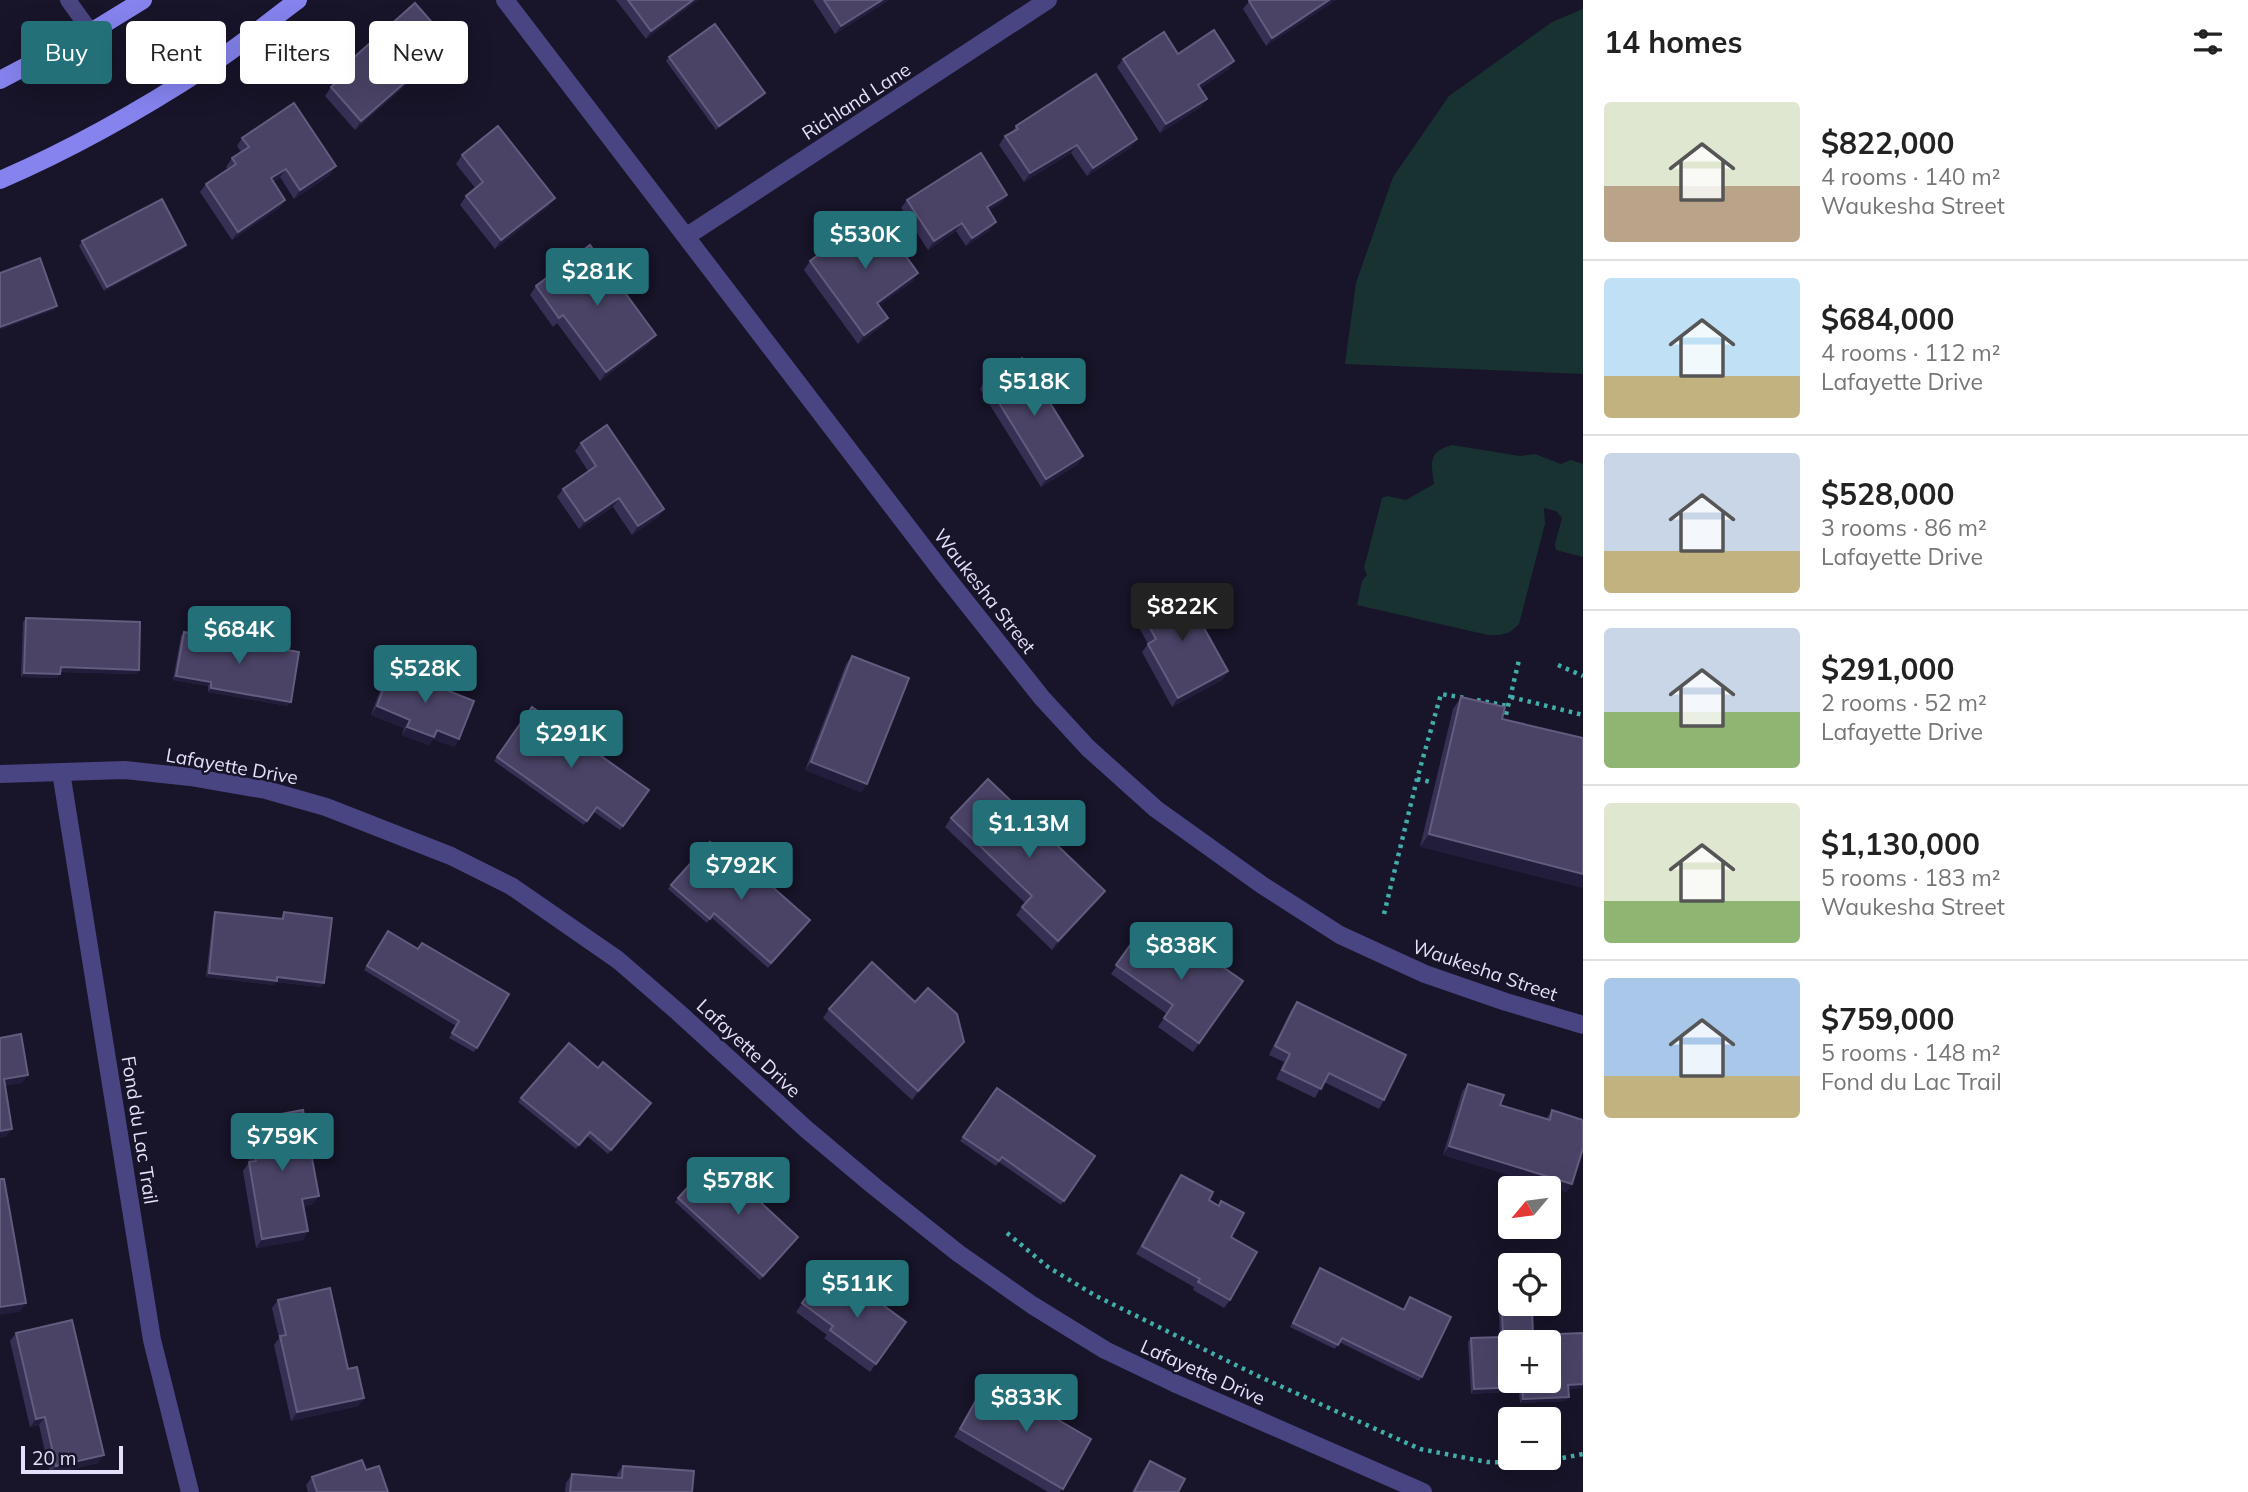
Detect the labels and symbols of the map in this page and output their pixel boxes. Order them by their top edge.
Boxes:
street label: Richland Lane [797,57,915,145]
pin: $530K [816,212,914,271]
pin: $281K [548,248,646,308]
pin: $518K [985,358,1083,418]
street label: Waukesha Street [929,524,1041,658]
pin: $822K [1133,584,1231,643]
pin: $684K [190,606,288,666]
pin: $528K [376,646,474,705]
pin: $291K [522,710,620,770]
street label: Lafayette Drive [164,743,300,789]
pin: $1.13M [972,800,1086,860]
pin: $792K [692,842,790,902]
pin: $838K [1132,922,1230,982]
street label: Waukesha Street [1409,934,1561,1006]
street label: Lafayette Drive [692,994,806,1102]
street label: Fond du Lac Trail [116,1054,164,1206]
pin: $759K [233,1114,331,1173]
pin: $578K [689,1158,787,1217]
north arrow [1498,1176,1561,1239]
pin: $511K [808,1260,906,1320]
street label: Lafayette Drive [1137,1334,1269,1410]
pin: $833K [977,1374,1075,1434]
scale bar [21,1443,122,1475]

